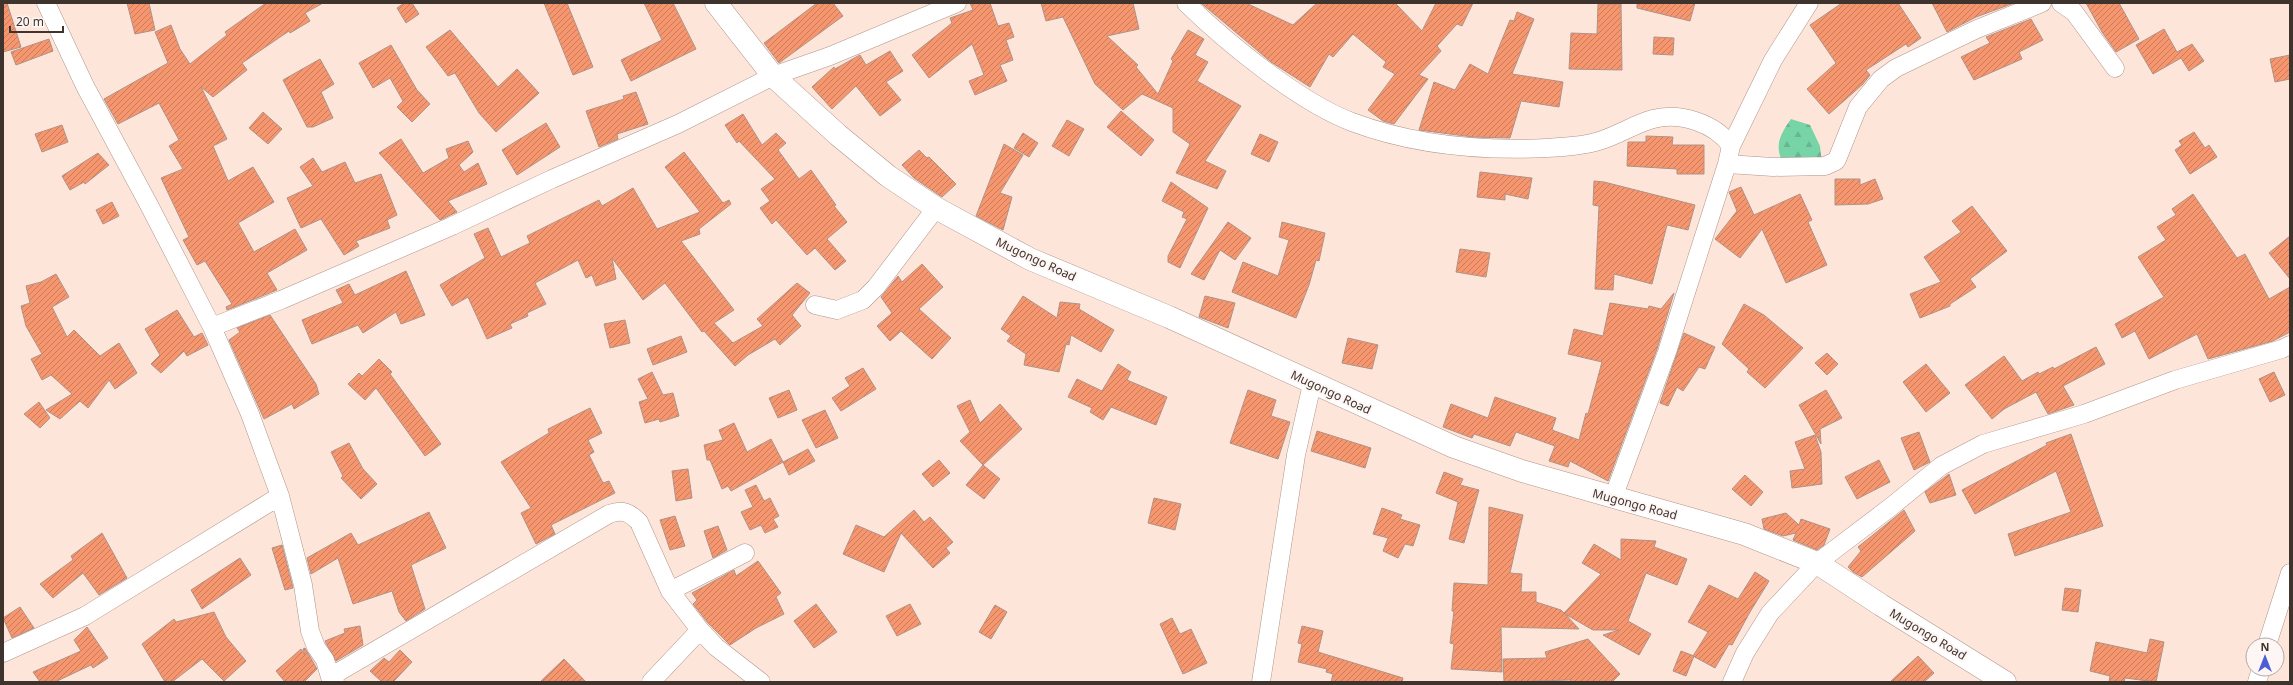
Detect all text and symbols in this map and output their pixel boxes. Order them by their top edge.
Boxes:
scale bar [10,8,63,34]
text: 20 m [16,13,44,30]
street label: Mugongo Road [993,233,1079,285]
street label: Mugongo Road [1288,366,1374,418]
street label: Mugongo Road [1591,485,1679,523]
street label: Mugongo Road [1886,604,1970,664]
north arrow [2245,637,2285,677]
text: N [2261,639,2269,654]

